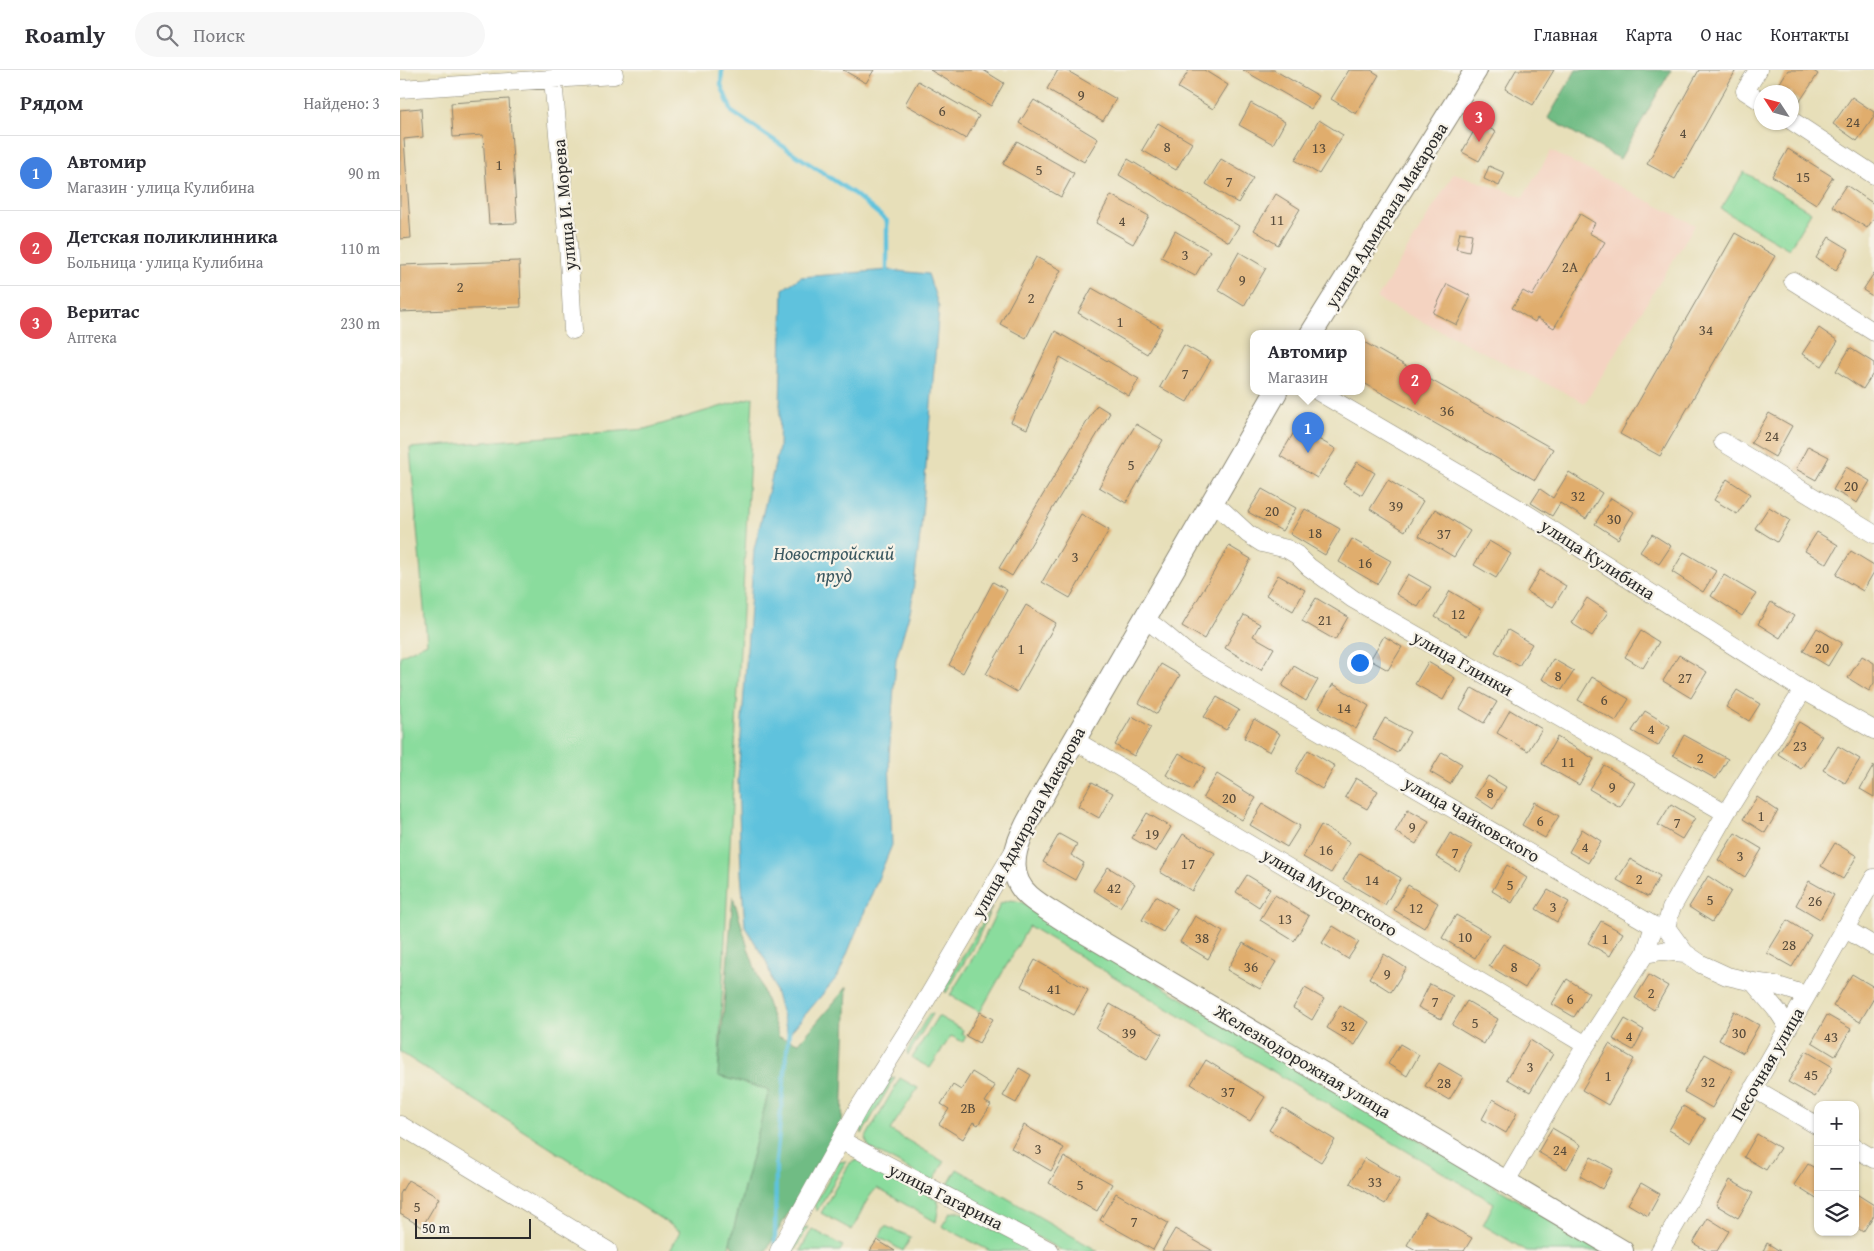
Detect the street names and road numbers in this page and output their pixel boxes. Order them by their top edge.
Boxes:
street label: улица Адмирала Макарова [1317,117,1454,314]
street label: улица И. Морева [545,138,583,273]
street label: улица Кулибина [1534,511,1661,607]
street label: улица Глинки [1407,623,1519,703]
street label: улица Адмирала Макарова [964,721,1092,923]
street label: улица Чайковского [1398,768,1545,869]
street label: улица Мусоргского [1256,840,1403,943]
street label: Железнодорожная улица [1209,997,1397,1125]
street label: Песочная улица [1723,1002,1811,1126]
street label: улица Гагарина [883,1155,1008,1237]

